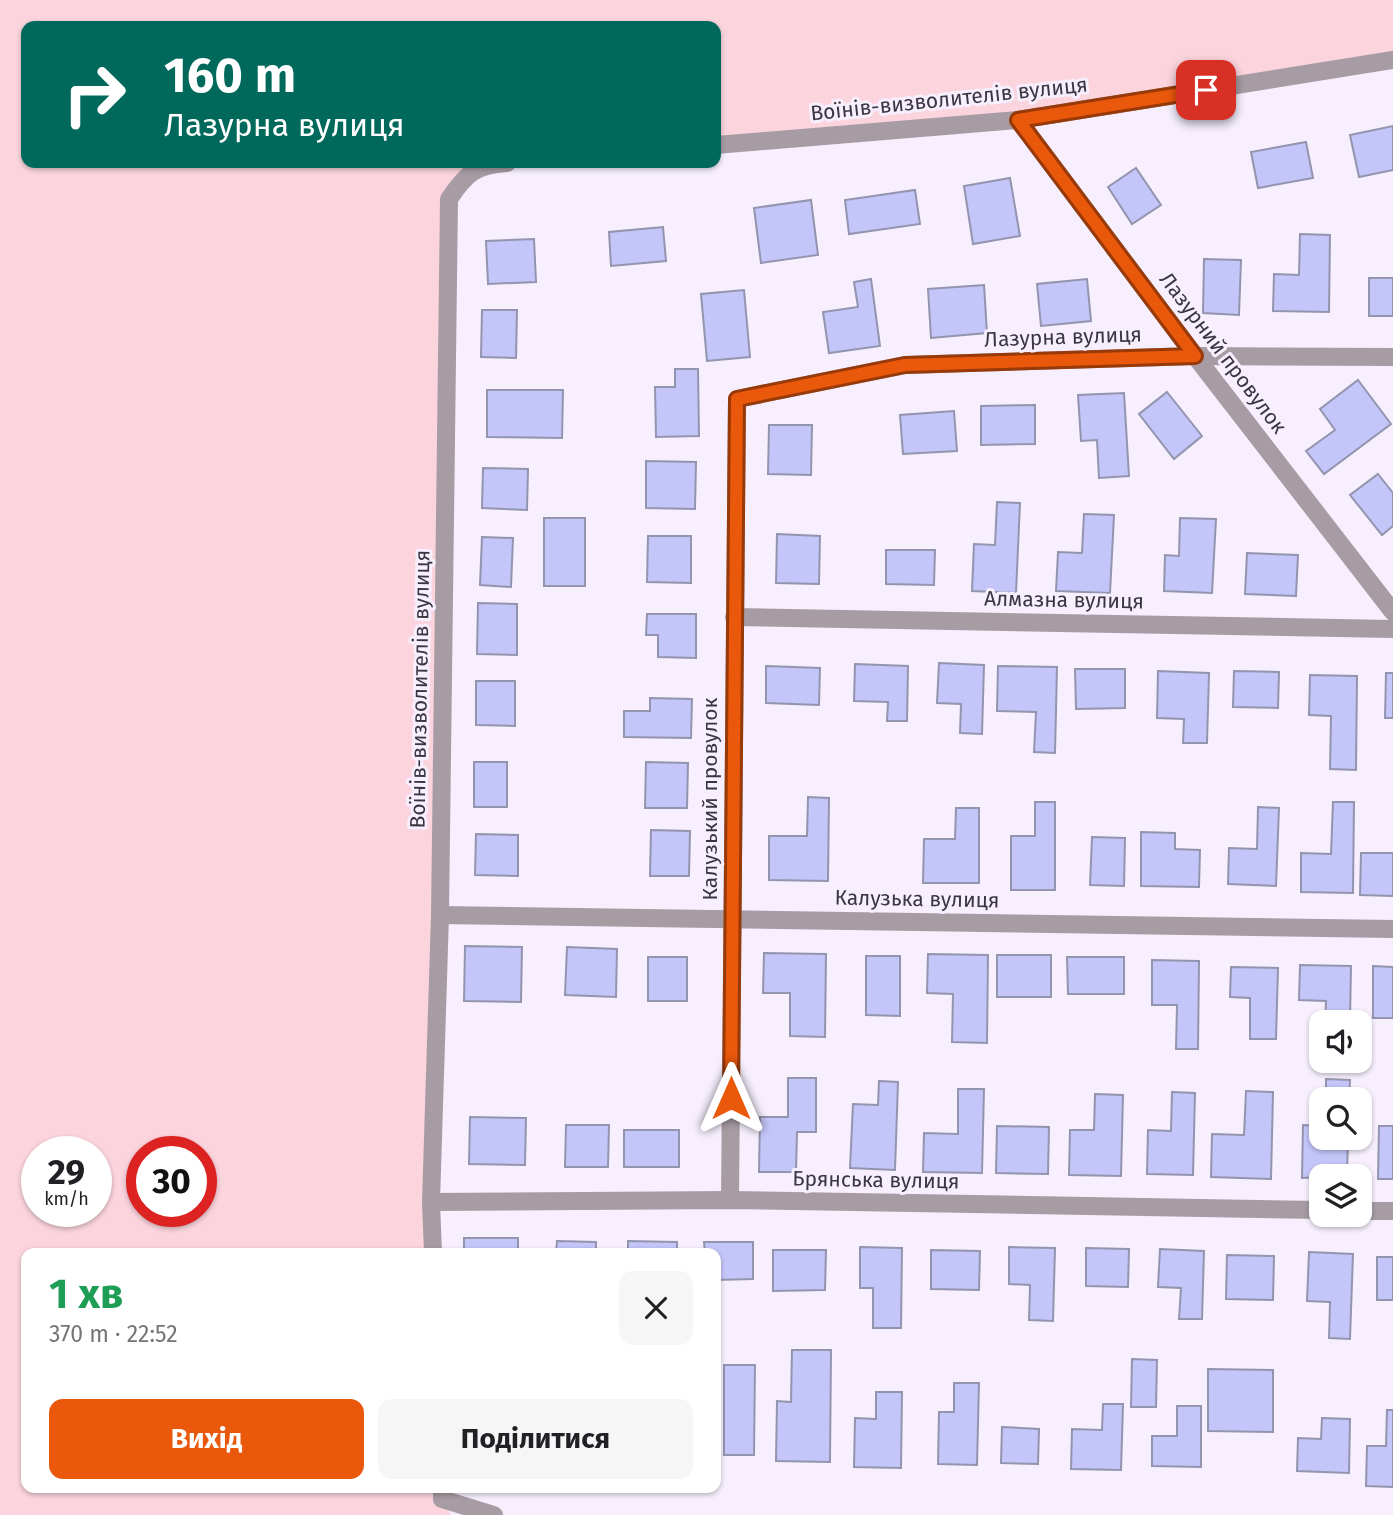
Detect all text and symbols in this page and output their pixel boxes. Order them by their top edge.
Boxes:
text: 160 m [164,46,296,105]
icon: right [49,49,140,140]
pin [1176,60,1236,120]
icon: arrive [1187,71,1225,109]
street label: Воїнів-визволителів вулиця [809,72,1089,126]
text: Лазурна вулиця [164,106,405,144]
street label: Лазурний провулок [1154,267,1292,439]
street label: Лазурна вулиця [984,321,1142,353]
street label: Воїнів-визволителів вулиця [405,549,435,829]
street label: Алмазна вулиця [984,586,1144,614]
street label: Калузький провулок [697,697,723,900]
street label: Калузька вулиця [834,885,1000,913]
map controls [1309,1010,1372,1227]
button: sound [1309,1010,1372,1073]
position arrow [694,1061,768,1135]
button: search [1309,1087,1372,1150]
speed limit sign: 30 [126,1136,217,1227]
text: 29 [48,1151,85,1193]
button: layers [1309,1164,1372,1227]
street label: Брянська вулиця [792,1166,960,1194]
text: km/h [44,1188,89,1210]
text: 1 хв [49,1269,123,1319]
button: close [619,1271,693,1345]
text: 370 m · 22:52 [49,1320,178,1348]
button: Вихід [49,1399,364,1479]
button: Поділитися [378,1399,693,1479]

